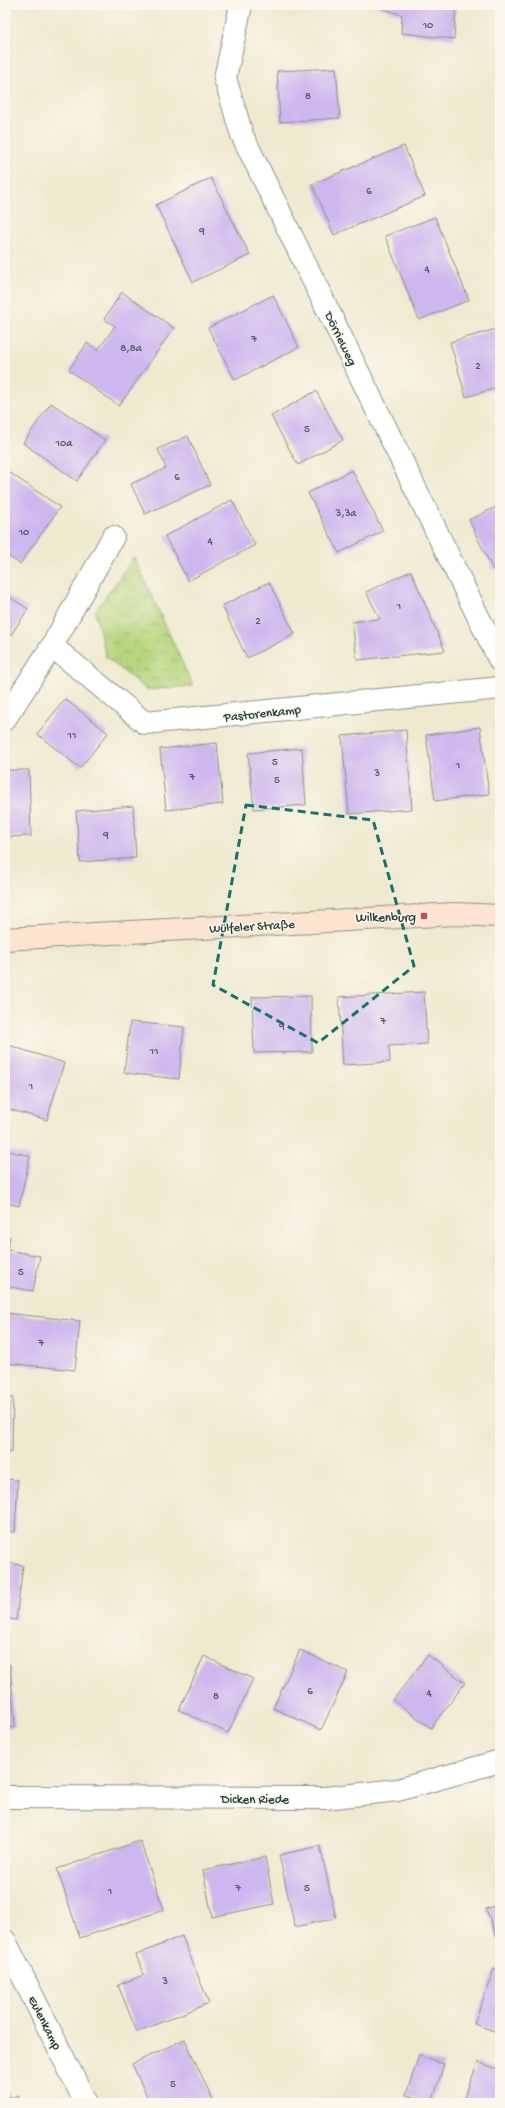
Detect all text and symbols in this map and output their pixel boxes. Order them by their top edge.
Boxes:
house number: 10 [422,20,433,32]
house number: 8 [305,91,311,103]
house number: 6 [366,186,372,198]
house number: 9 [198,226,205,238]
house number: 4 [424,264,430,276]
street label: Dörrieweg [320,309,359,369]
house number: 7 [250,334,257,346]
house number: 8,8a [120,343,143,355]
house number: 2 [475,361,481,373]
house number: 5 [304,424,310,436]
house number: 10a [55,438,73,450]
house number: 6 [174,472,180,484]
house number: 3,3a [335,508,357,520]
house number: 10 [18,527,29,539]
house number: 4 [207,536,213,548]
house number: 1 [396,601,401,613]
house number: 2 [255,616,261,628]
street label: Pastorenkamp [222,703,302,726]
house number: 11 [67,730,76,742]
house number: 5 [272,757,278,769]
house number: 1 [455,760,460,772]
house number: 3 [373,768,380,780]
house number: 7 [188,772,195,784]
house number: 5 [274,775,280,787]
house number: 9 [102,830,109,842]
place label: Wilkenburg [356,911,416,926]
marker: Wilkenburg [419,911,429,921]
street label: Wülfeler Straße [209,918,296,937]
house number: 7 [379,1016,386,1028]
house number: 9 [278,1021,285,1033]
house number: 11 [149,1046,158,1058]
house number: 1 [28,1081,33,1093]
house number: 5 [18,1267,24,1279]
house number: 7 [37,1338,44,1350]
house number: 6 [307,1686,313,1698]
house number: 4 [426,1688,432,1700]
house number: 8 [213,1691,219,1703]
street label: Dicken Riede [220,1793,289,1808]
house number: 7 [234,1883,241,1895]
house number: 5 [304,1883,310,1895]
house number: 1 [107,1886,112,1898]
house number: 3 [161,1976,168,1988]
street label: Eulenkamp [24,1994,64,2053]
house number: 5 [170,2079,176,2091]

